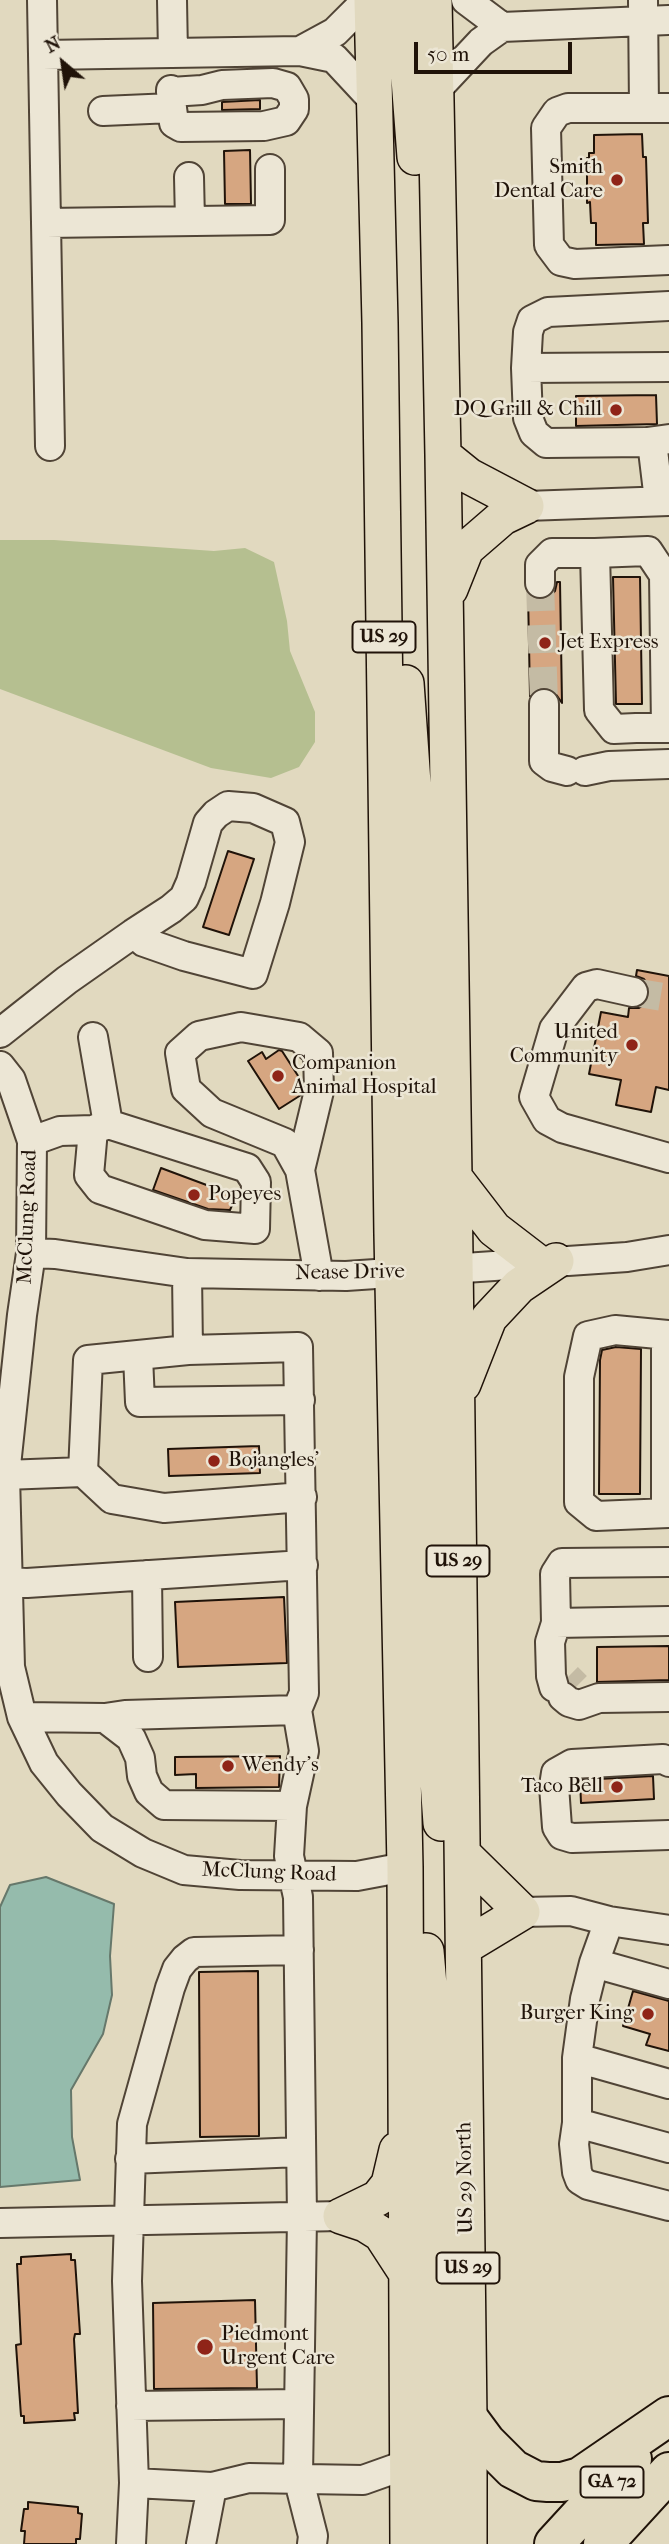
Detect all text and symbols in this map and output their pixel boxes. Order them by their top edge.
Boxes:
north arrow [28,28,98,98]
scale bar [417,28,574,72]
text: N [41,32,64,58]
text: 50 m [427,42,470,66]
place label: Smith Dental Care [494,155,603,205]
marker: Smith Dental Care [609,172,625,188]
place label: DQ Grill & Chill [454,397,602,423]
marker: DQ Grill & Chill [608,402,624,418]
road number: US 29 [352,622,416,652]
place label: Jet Express [559,630,659,656]
marker: Jet Express [537,635,553,651]
place label: United Community [510,1020,618,1070]
marker: United Community [624,1037,640,1053]
place label: Companion Animal Hospital [292,1051,437,1101]
marker: Companion Animal Hospital [270,1068,286,1084]
street label: McClung Road [13,1149,43,1285]
place label: Popeyes [208,1182,281,1208]
marker: Popeyes [186,1187,202,1203]
street label: Nease Drive [295,1259,405,1287]
place label: Bojangles' [228,1448,319,1474]
marker: Bojangles' [206,1453,222,1469]
road number: US 29 [426,1546,490,1576]
place label: Wendy's [242,1753,319,1779]
marker: Wendy's [220,1758,236,1774]
place label: Taco Bell [521,1774,603,1800]
marker: Taco Bell [609,1779,625,1795]
street label: McClung Road [201,1858,337,1888]
place label: Burger King [520,2001,634,2027]
marker: Burger King [640,2006,656,2022]
street label: US 29 North [452,2122,480,2234]
road number: US 29 [436,2252,500,2284]
place label: Piedmont Urgent Care [221,2322,335,2372]
marker: Piedmont Urgent Care [195,2337,215,2357]
road number: GA 72 [580,2466,644,2498]

